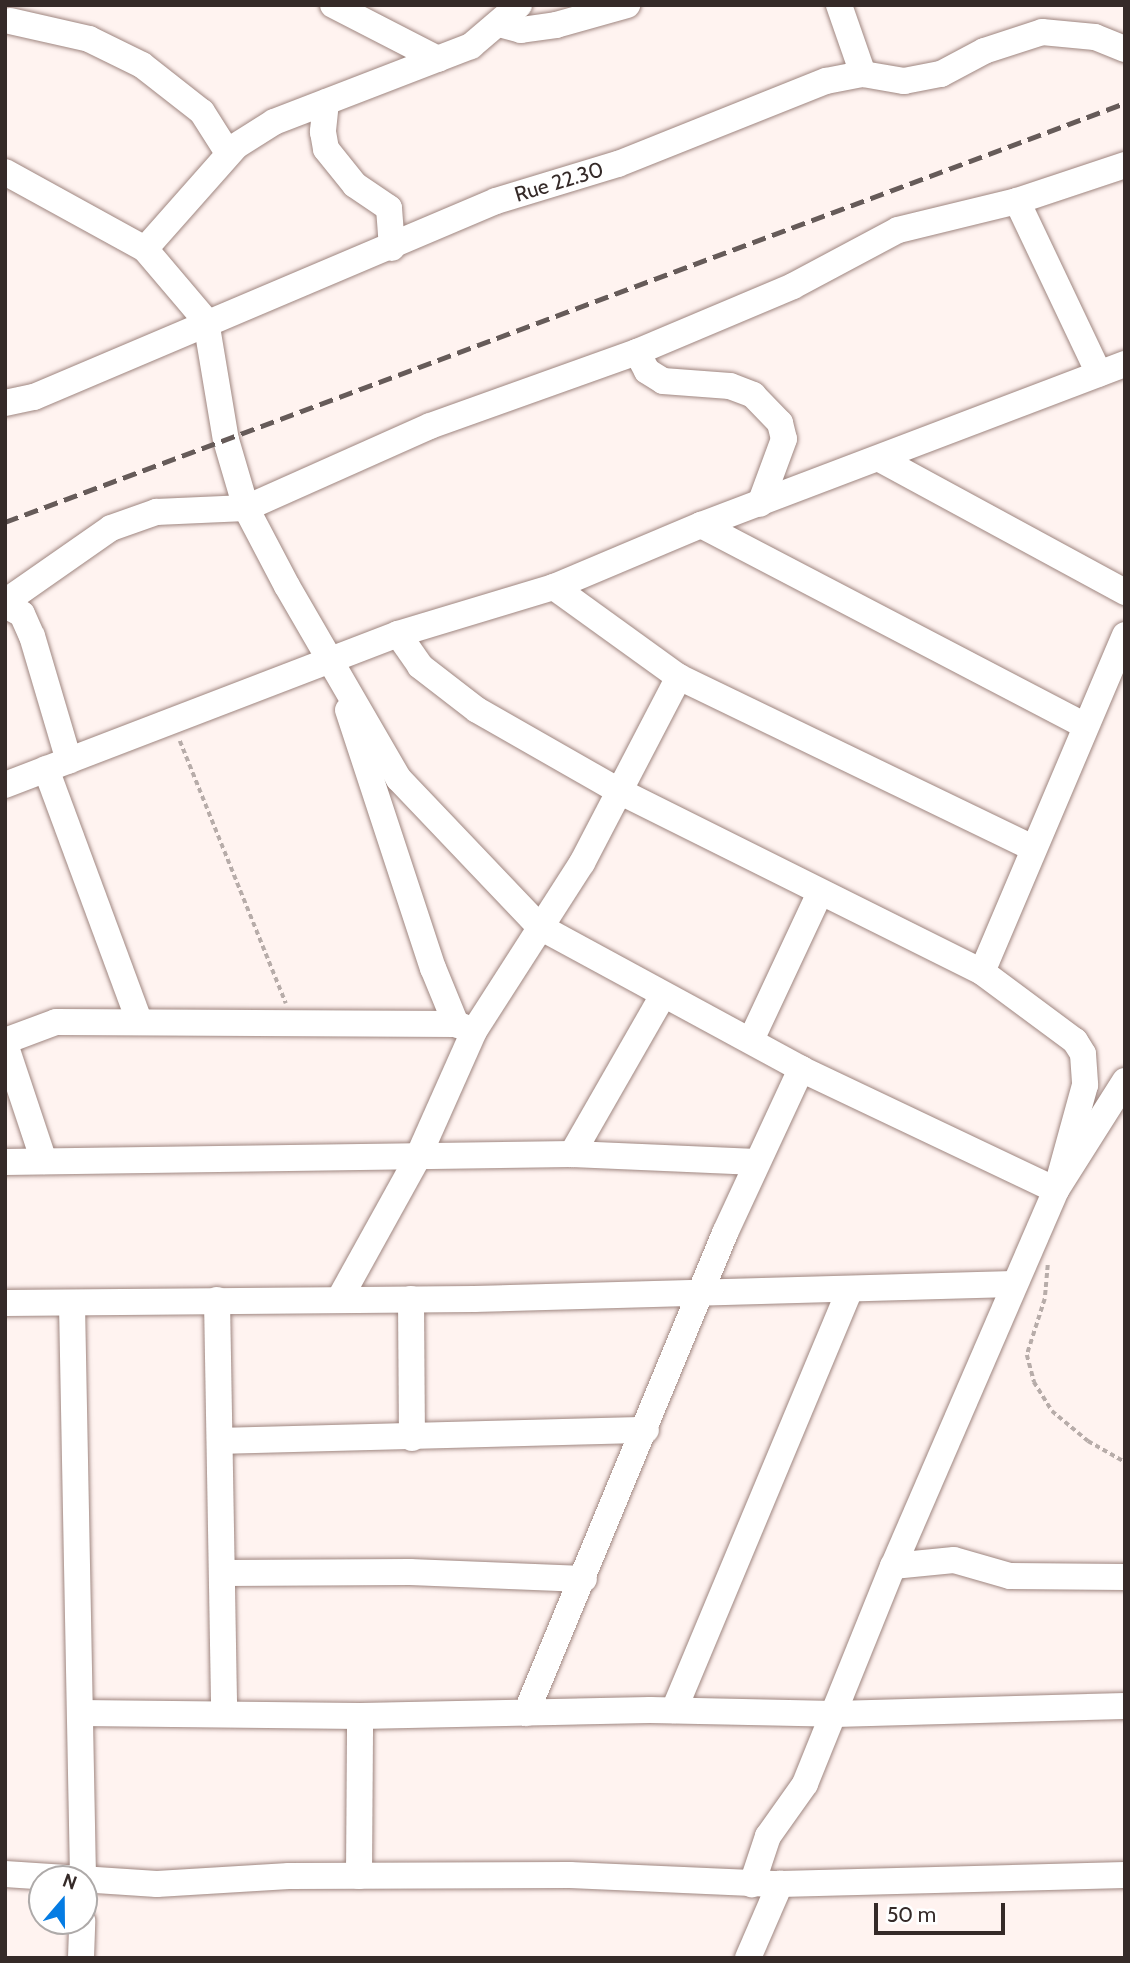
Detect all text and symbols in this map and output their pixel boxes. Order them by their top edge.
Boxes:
street label: Rue 22.30 [512,157,606,207]
north arrow [28,1865,98,1935]
text: N [59,1869,80,1895]
scale bar [878,1890,1009,1934]
text: 50 m [887,1902,936,1927]

